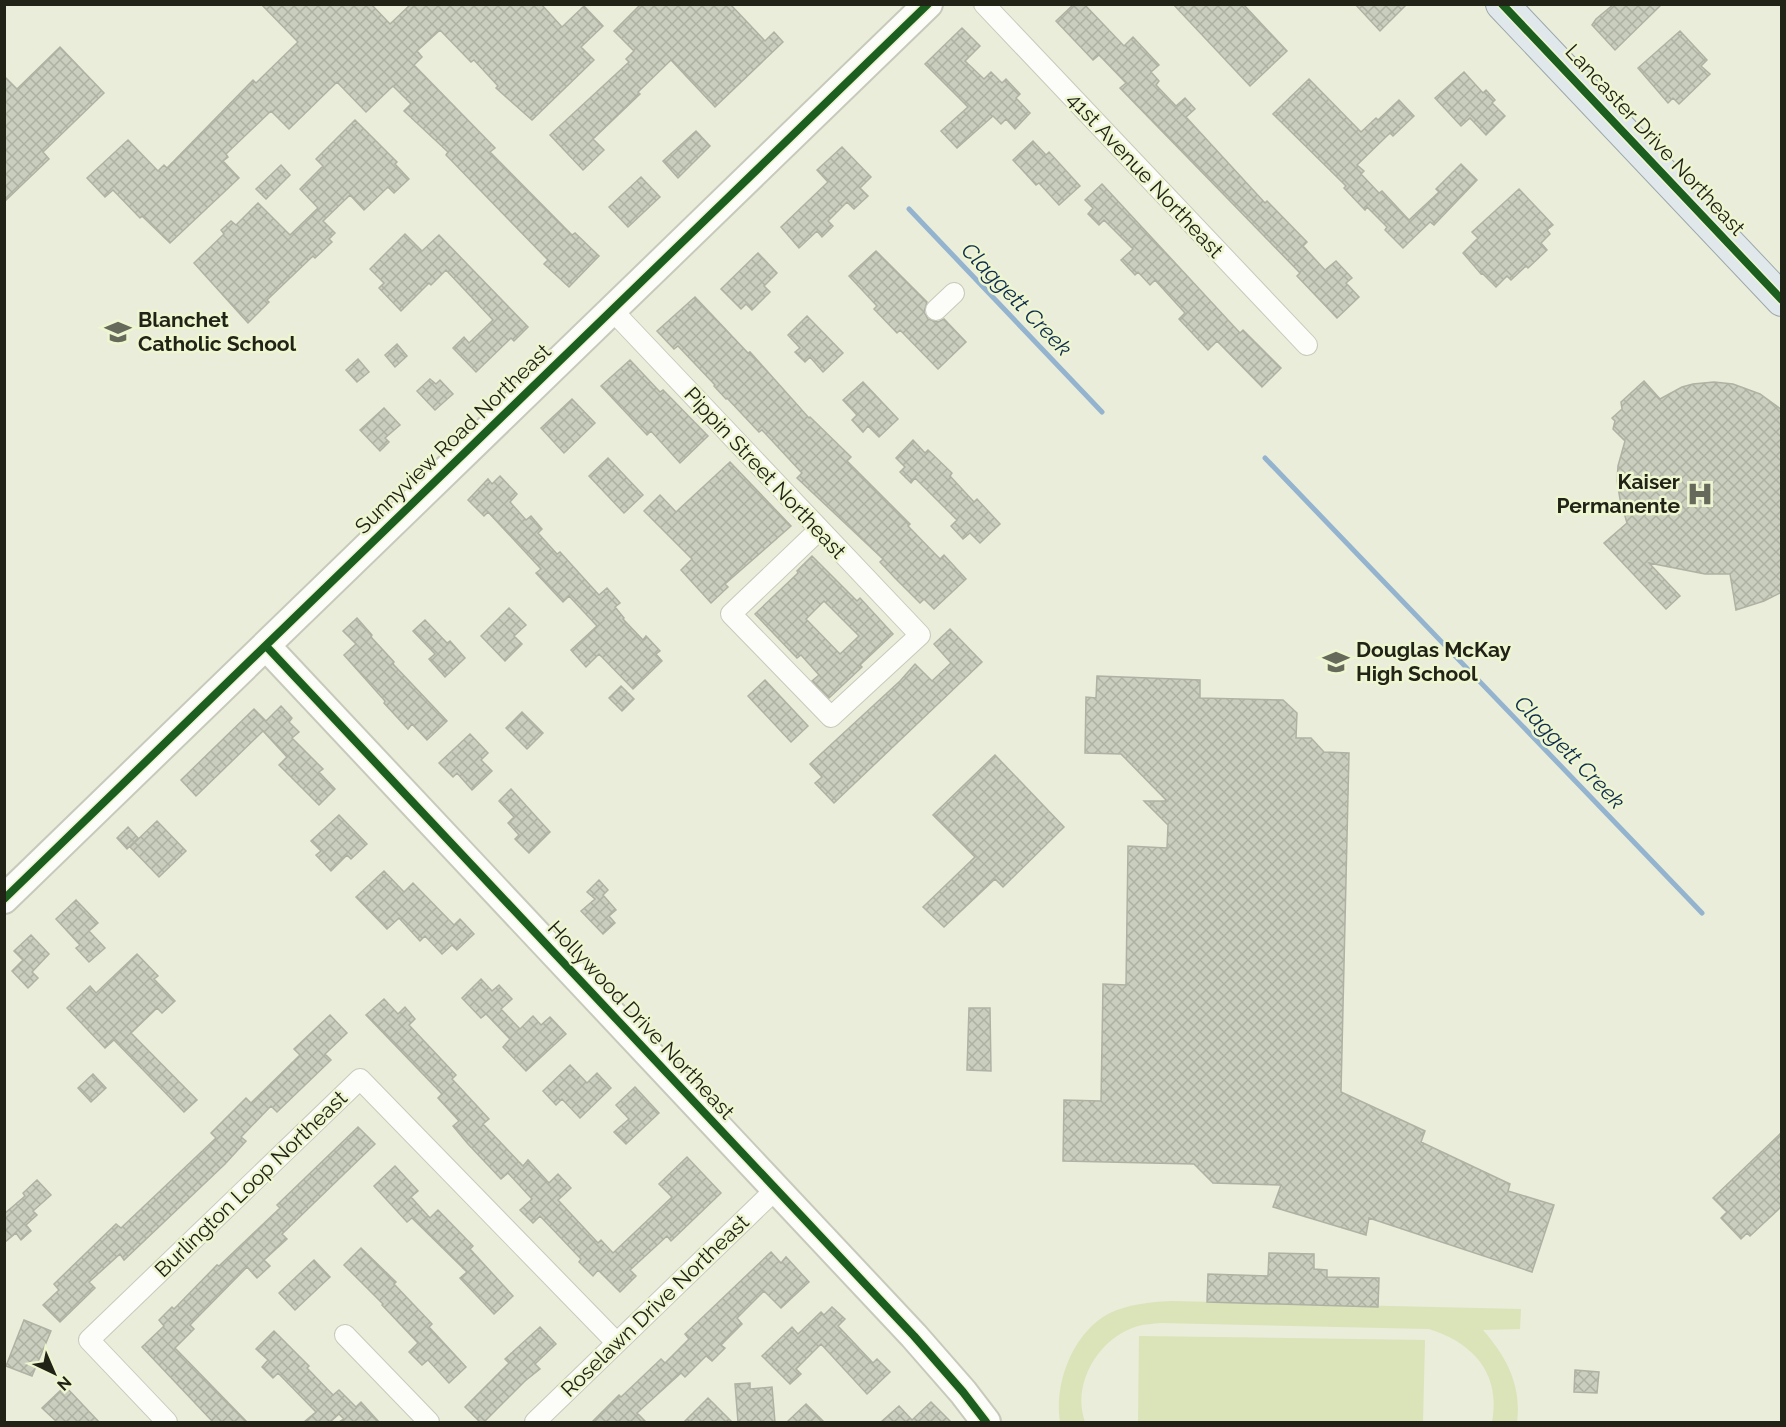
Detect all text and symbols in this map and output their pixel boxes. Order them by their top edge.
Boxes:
street label: Lancaster Drive Northeast [1560,39,1750,240]
street label: 41st Avenue Northeast [1062,87,1229,263]
water label: Claggett Creek [956,237,1078,361]
place label: Blanchet Catholic School [138,307,297,356]
school or university icon: Blanchet Catholic School [103,317,133,347]
street label: Sunnyview Road Northeast [350,339,556,539]
street label: Pippin Street Northeast [679,382,851,564]
place label: Kaiser Permanente [1556,469,1680,518]
hospital icon: Kaiser Permanente [1685,479,1715,509]
place label: Douglas McKay High School [1356,637,1512,686]
school or university icon: Douglas McKay High School [1321,647,1351,677]
water label: Claggett Creek [1509,690,1631,814]
street label: Hollywood Drive Northeast [543,915,740,1124]
street label: Burlington Loop Northeast [149,1085,352,1282]
street label: Roselawn Drive Northeast [556,1209,754,1402]
north arrow [24,1343,84,1403]
text: N [53,1372,75,1395]

